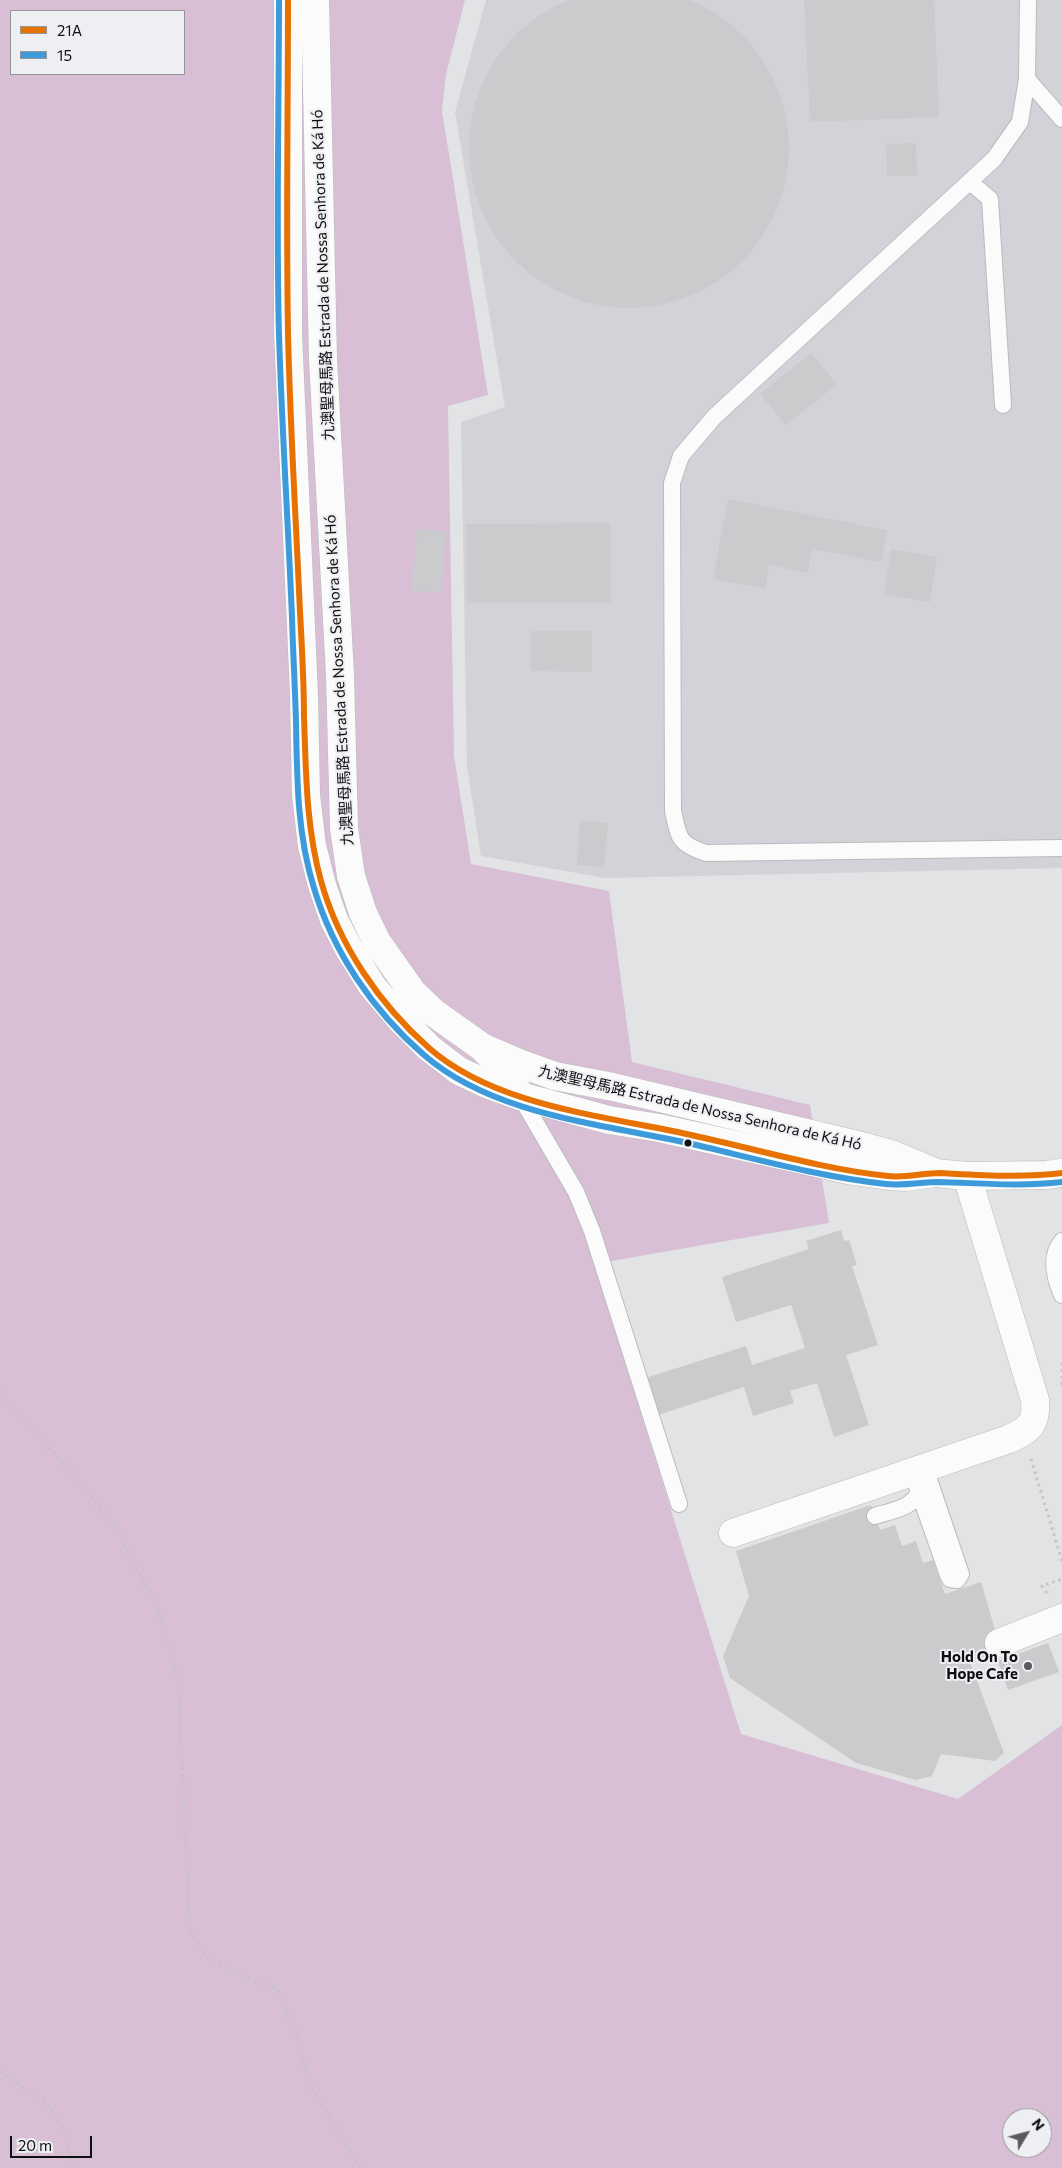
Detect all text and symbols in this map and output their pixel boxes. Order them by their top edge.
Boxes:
legend [10,10,185,75]
text: 21A [57,21,82,39]
text: 15 [57,46,72,64]
street label: 九澳聖母馬路 Estrada de Nossa Senhora de Ká Hó [308,109,338,441]
street label: 九澳聖母馬路 Estrada de Nossa Senhora de Ká Hó [321,514,357,846]
street label: 九澳聖母馬路 Estrada de Nossa Senhora de Ká Hó [537,1062,863,1154]
unlabelled marker [683,1138,693,1148]
place label: Hold On To Hope Cafe [941,1648,1018,1683]
marker: Hold On To Hope Cafe [1022,1660,1034,1672]
north arrow [1002,2108,1052,2158]
text: N [1029,2115,1049,2134]
scale bar [12,2126,95,2158]
text: 20 m [18,2136,52,2154]

